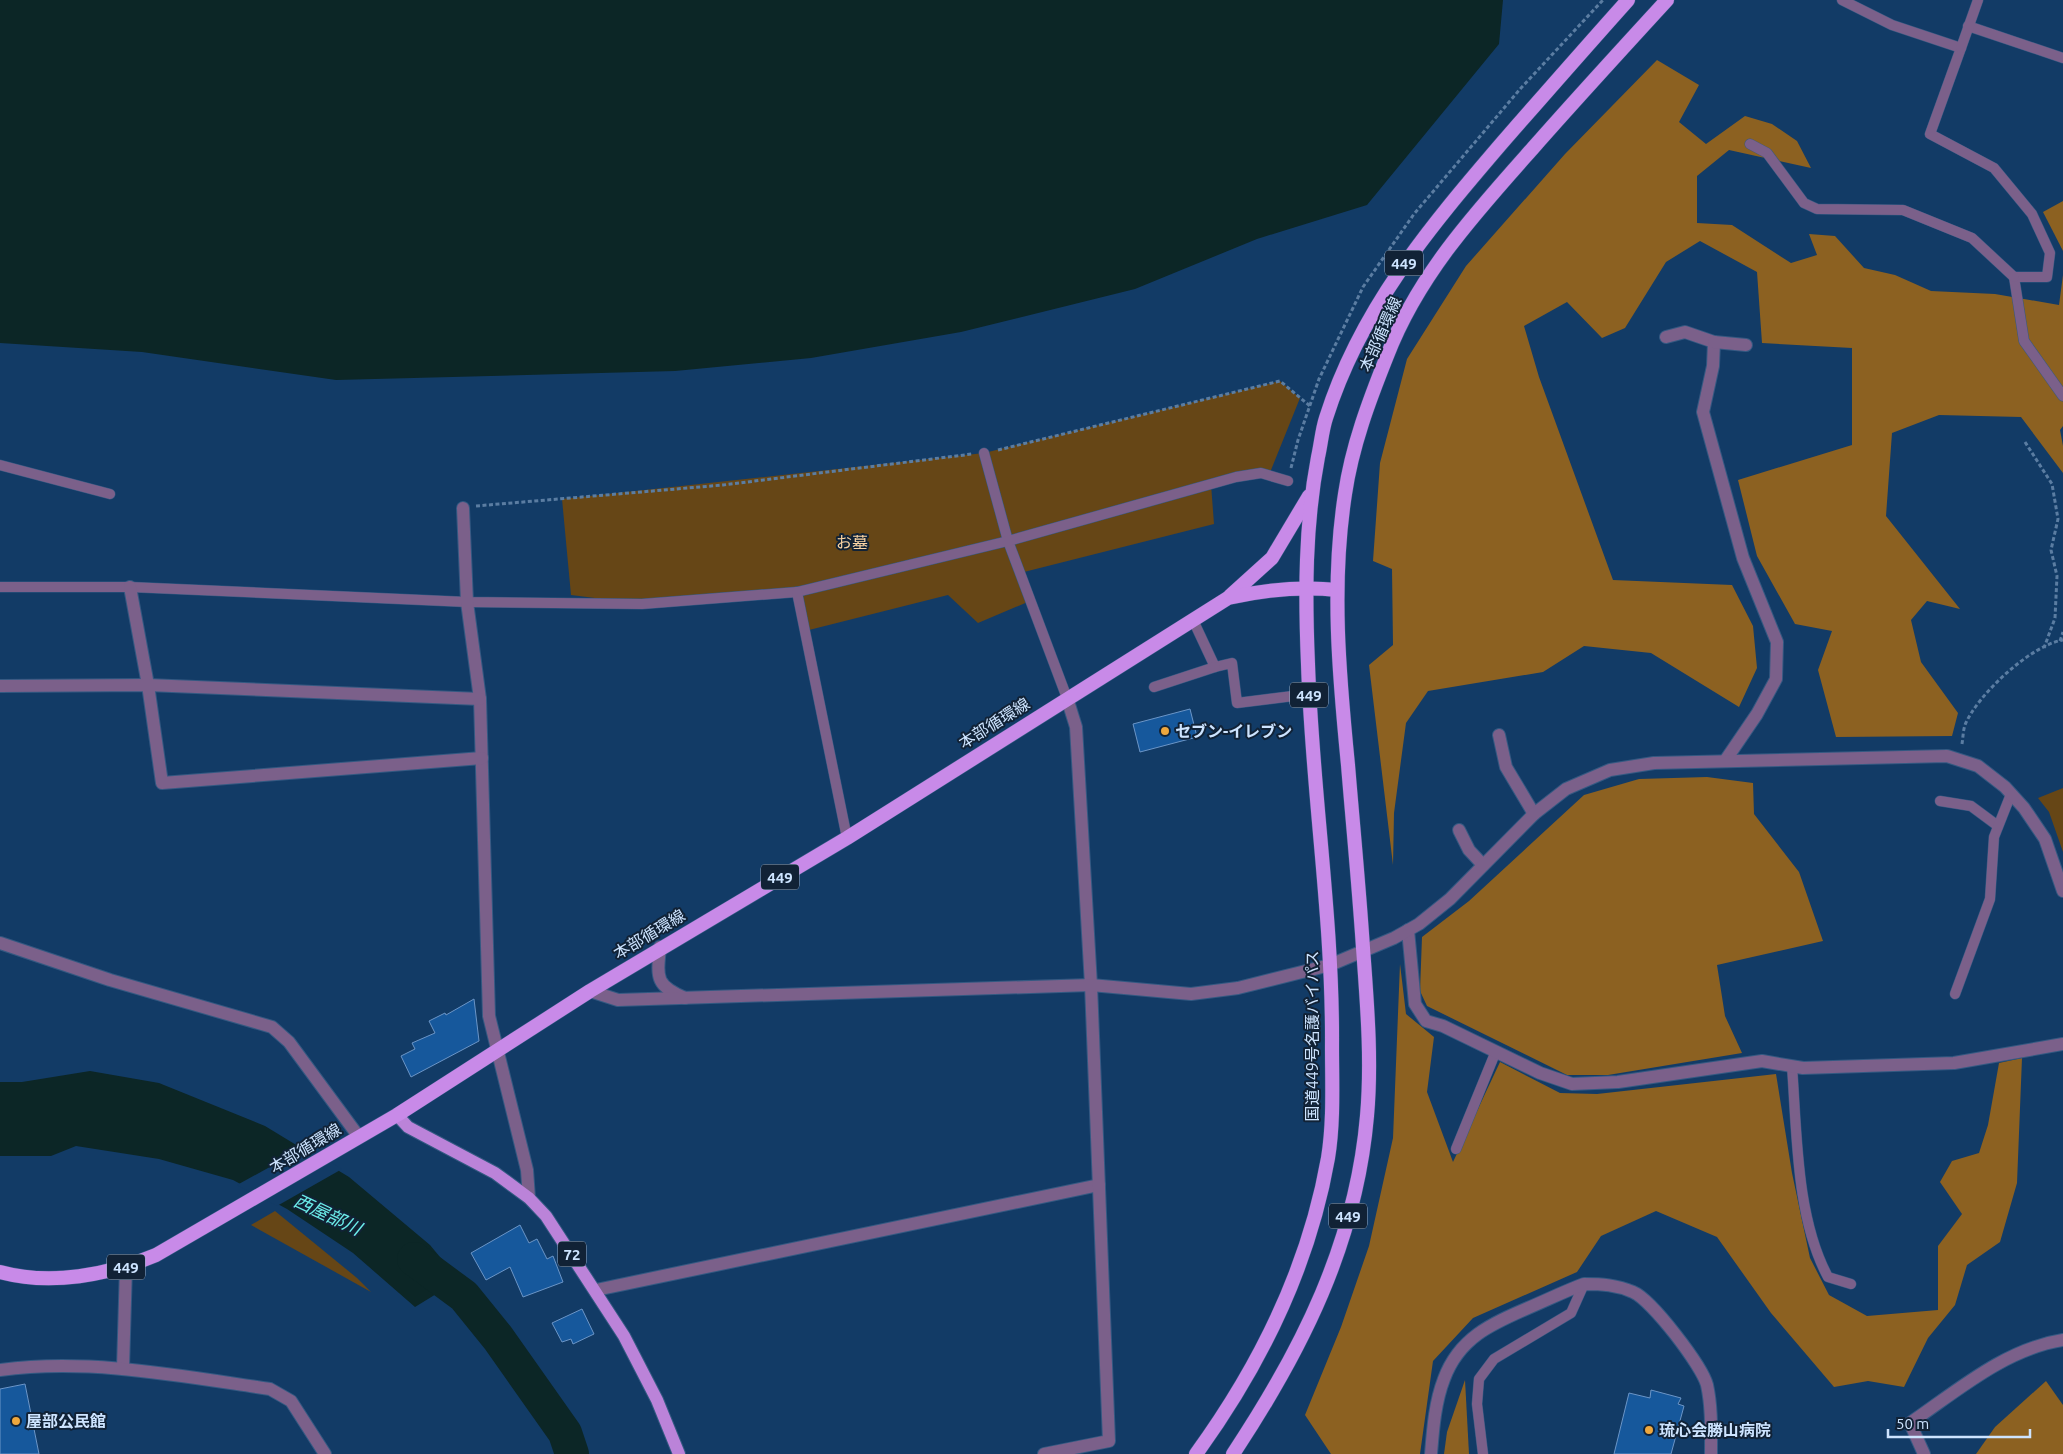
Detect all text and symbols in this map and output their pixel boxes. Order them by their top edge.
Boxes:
road number: 449 [1385,250,1423,276]
street label: 本部循環線 [1356,294,1404,374]
park label: お墓 [836,533,868,551]
road number: 449 [1290,682,1328,708]
street label: 本部循環線 [955,694,1033,752]
place label: セブン-イレブン [1175,722,1292,740]
marker: セブン-イレブン [1159,725,1171,737]
road number: 449 [761,864,799,890]
street label: 本部循環線 [610,906,688,962]
street label: 国道449号名護バイパス [1303,951,1321,1121]
street label: 本部循環線 [266,1120,344,1176]
water label: 西屋部川 [291,1190,367,1239]
road number: 449 [1329,1204,1367,1228]
road number: 72 [558,1242,586,1266]
road number: 449 [107,1254,145,1280]
scale bar [1888,1406,2030,1438]
place label: 屋部公民館 [26,1412,106,1430]
marker: 屋部公民館 [10,1415,22,1427]
text: 50 m [1896,1415,1929,1432]
place label: 琉心会勝山病院 [1659,1421,1771,1439]
marker: 琉心会勝山病院 [1643,1424,1655,1436]

